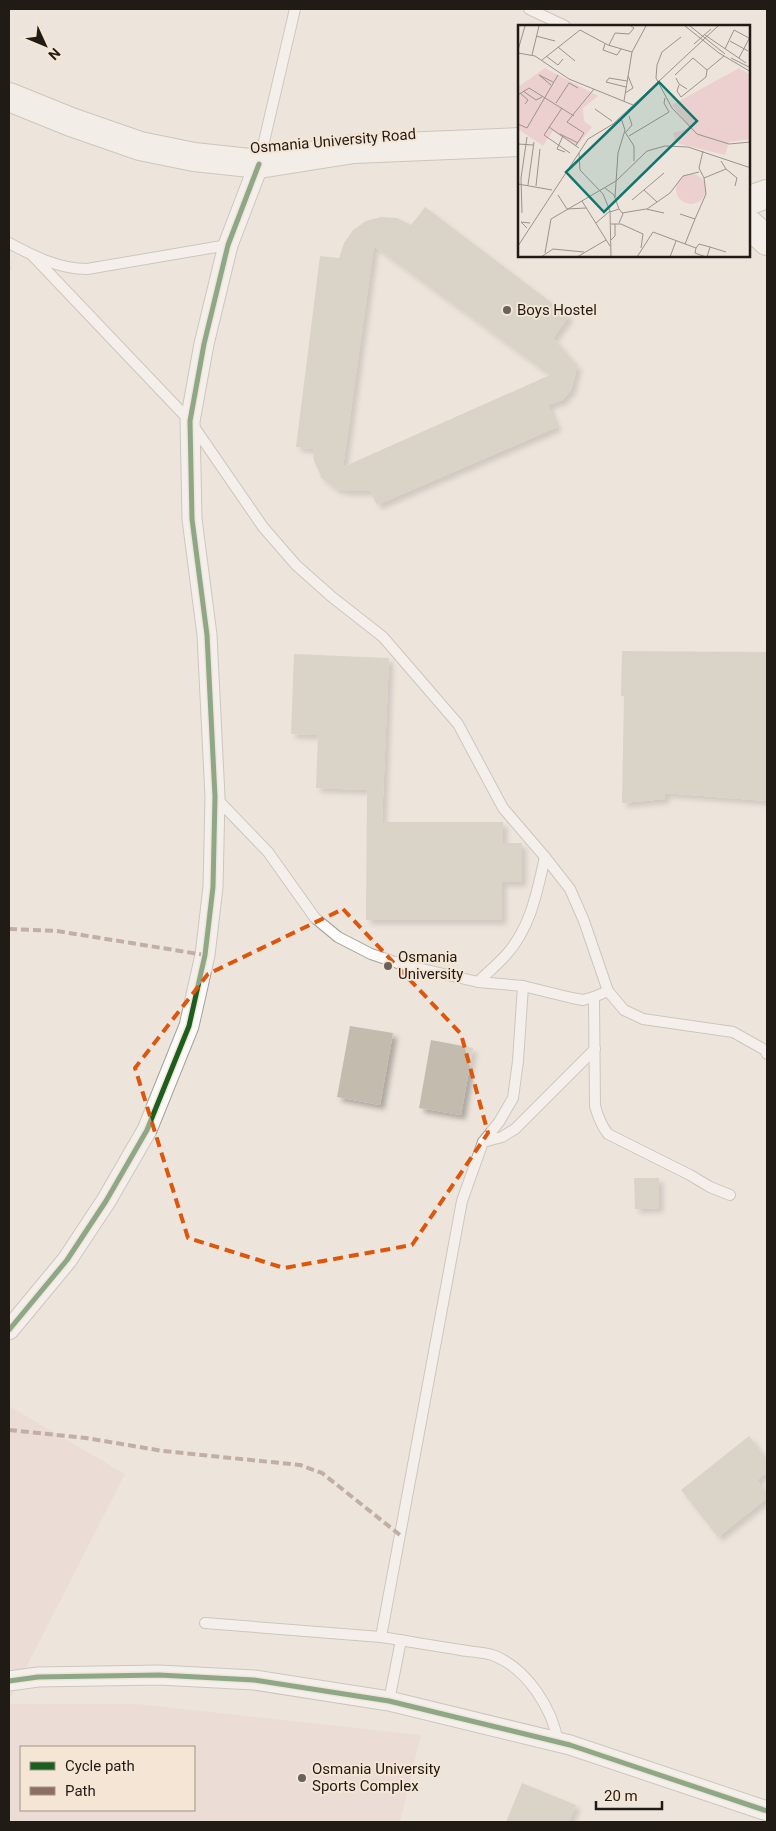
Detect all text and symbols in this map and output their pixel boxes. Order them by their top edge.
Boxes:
north arrow [20,20,70,70]
inset map [518,25,751,258]
text: N [45,45,64,63]
street label: Osmania University Road [249,125,417,157]
place label: Boys Hostel [517,301,597,319]
marker: Boys Hostel [501,304,513,316]
place label: Osmania University [398,948,463,983]
marker: Osmania University [382,960,394,972]
legend [20,1746,195,1811]
text: Cycle path [65,1757,135,1775]
place label: Osmania University Sports Complex [312,1760,440,1795]
marker: Osmania University Sports Complex [296,1772,308,1784]
scale bar [596,1778,662,1810]
text: Path [65,1782,96,1800]
text: 20 m [604,1787,638,1805]

